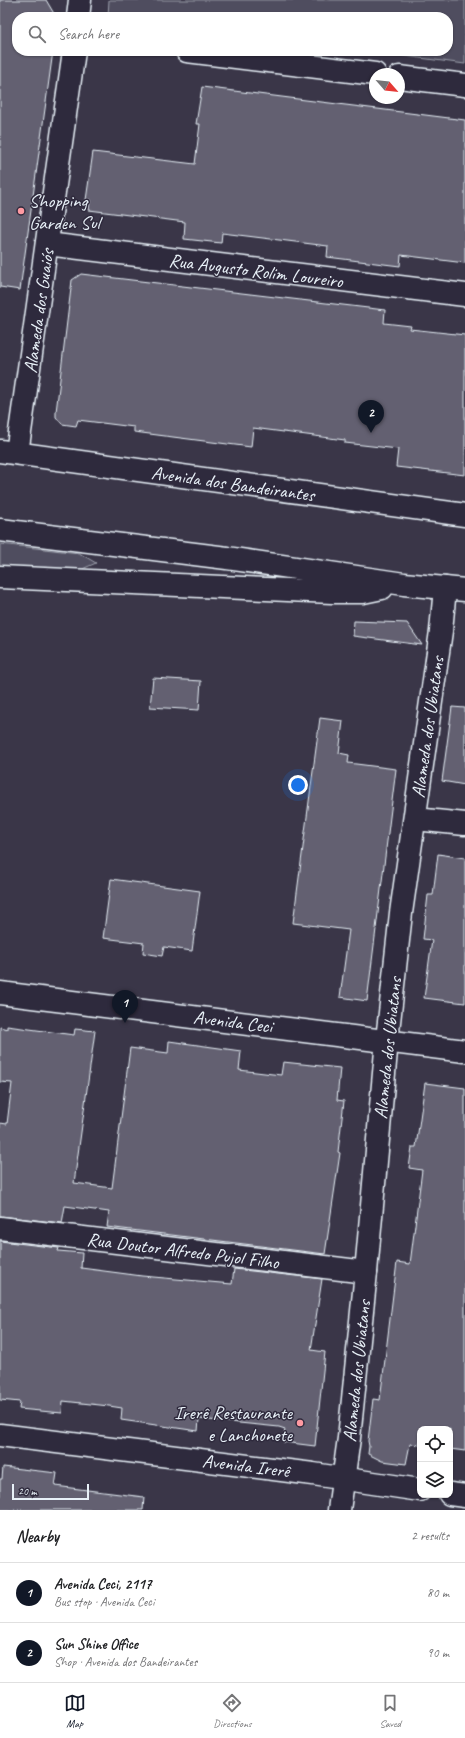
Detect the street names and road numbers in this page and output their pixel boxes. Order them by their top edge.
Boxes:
street label: Alameda dos Guaiós [18,245,60,375]
street label: Rua Augusto Rolim Loureiro [168,248,345,294]
street label: Avenida dos Bandeirantes [150,461,317,508]
street label: Alameda dos Ubiatans [406,653,450,799]
street label: Alameda dos Ubiatans [369,975,408,1120]
street label: Avenida Ceci [192,1005,276,1039]
street label: Rua Doutor Alfredo Pujol Filho [86,1227,281,1275]
street label: Alameda dos Ubiatans [338,1298,377,1443]
street label: Avenida Irerê [201,1449,293,1484]

